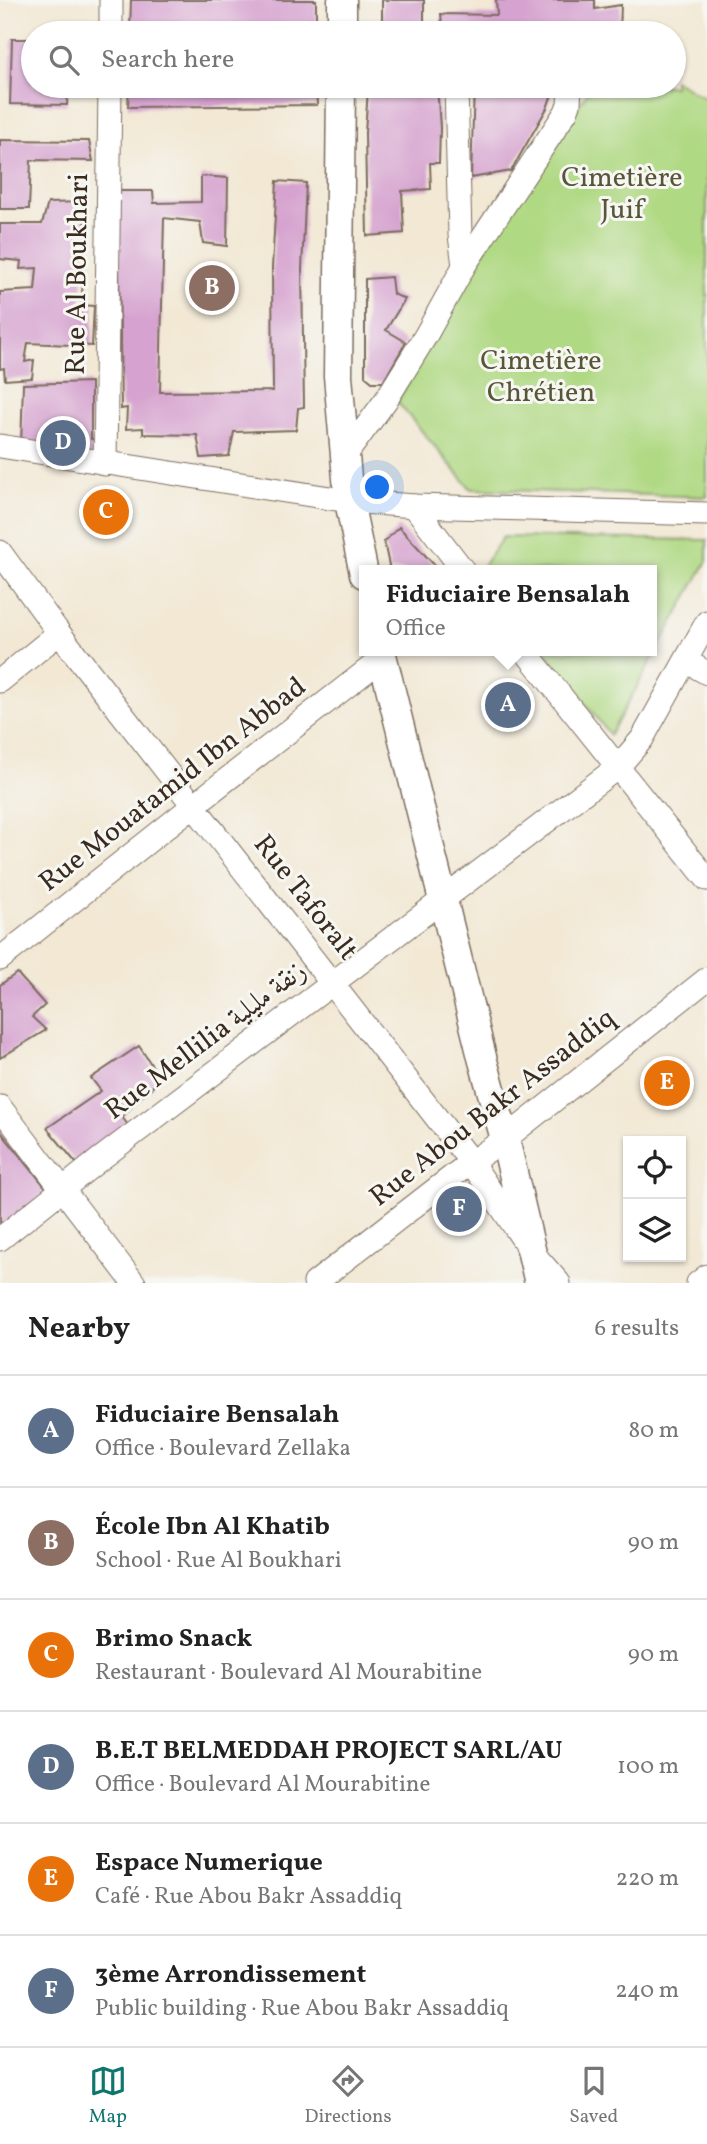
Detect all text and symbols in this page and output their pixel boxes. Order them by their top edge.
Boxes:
search box [21,21,686,98]
icon: search [45,41,83,79]
text: Search here [101,42,234,78]
park label: Cimetière Juif [561,159,683,230]
street label: Rue Al Boukhari [57,173,99,375]
pin: B [189,262,235,314]
park label: Cimetière Chrétien [480,342,602,413]
pin: D [40,417,86,469]
your location [360,470,394,504]
pin: C [83,486,129,538]
popup [359,565,657,656]
text: Fiduciaire Bensalah [386,577,630,613]
text: Office [386,613,446,645]
street label: Rue Mouatamid Ibn Abbad [31,668,315,902]
pin: A [485,679,531,731]
street label: Rue Taforalt [243,827,367,969]
street label: Rue Mellilia زنقة مليلية [97,952,315,1130]
street label: Rue Abou Bakr Assaddiq [362,999,625,1216]
pin: E [644,1057,690,1109]
map controls [623,1136,686,1262]
button: locate [623,1136,686,1199]
pin: F [436,1183,482,1235]
button: layers [623,1199,686,1262]
text: Nearby [28,1308,130,1350]
text: 6 results [595,1313,679,1345]
text: Fiduciaire Bensalah [95,1397,339,1433]
text: A [43,1415,59,1447]
text: 80 m [629,1415,679,1447]
text: Office · Boulevard Zellaka [95,1433,351,1465]
text: École Ibn Al Khatib [95,1509,330,1545]
text: B [43,1527,59,1559]
text: 90 m [628,1527,679,1559]
text: School · Rue Al Boukhari [95,1545,342,1577]
text: Brimo Snack [95,1621,252,1657]
text: C [44,1639,58,1671]
text: 90 m [628,1639,679,1671]
text: Restaurant · Boulevard Al Mourabitine [95,1657,482,1689]
text: B.E.T BELMEDDAH PROJECT SARL/AU [95,1733,563,1769]
text: D [43,1751,59,1783]
text: 100 m [617,1751,679,1783]
text: Office · Boulevard Al Mourabitine [95,1769,431,1801]
text: Espace Numerique [95,1845,323,1881]
text: E [44,1863,58,1895]
text: 220 m [616,1863,679,1895]
text: Café · Rue Abou Bakr Assaddiq [95,1881,402,1913]
text: 3ème Arrondissement [95,1957,366,1993]
text: F [44,1975,58,2007]
text: 240 m [615,1975,679,2007]
text: Public building · Rue Abou Bakr Assaddiq [95,1993,509,2025]
tab: Map [89,2062,127,2130]
tab: Directions [305,2062,392,2130]
tab: Saved [569,2062,618,2130]

